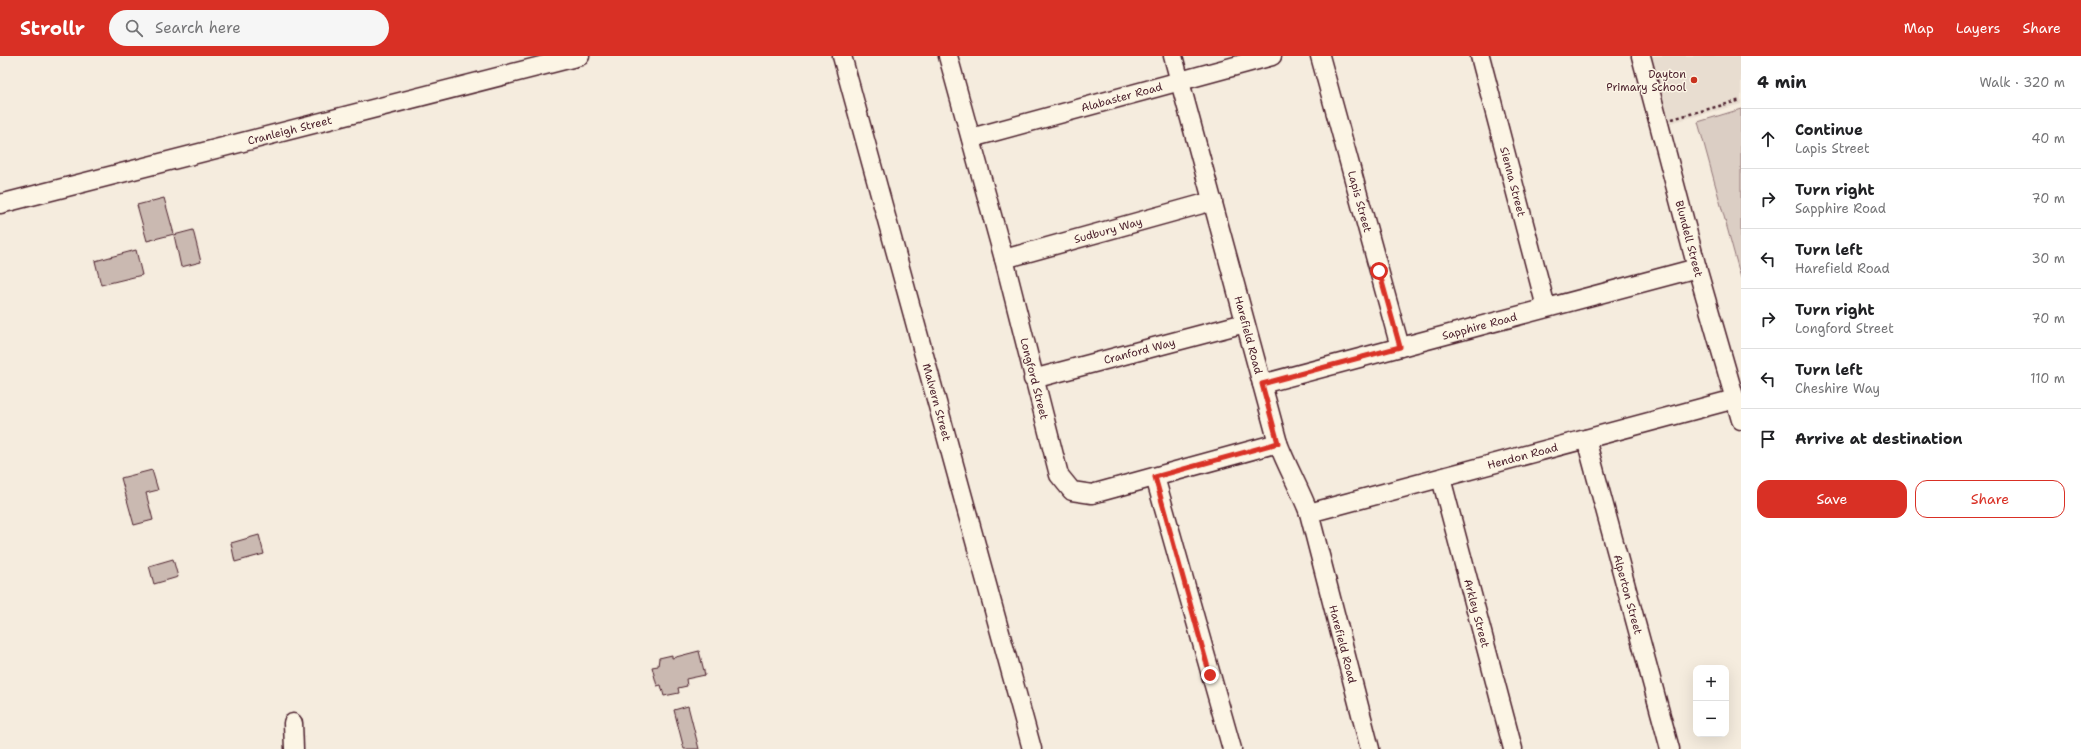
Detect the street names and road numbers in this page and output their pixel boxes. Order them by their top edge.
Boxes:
street label: Alabaster Road [1079,79,1164,116]
street label: Cranleigh Street [246,113,334,149]
street label: Sienna Street [1496,145,1529,219]
street label: Lapis Street [1344,169,1375,234]
street label: Blundell Street [1671,199,1706,279]
street label: Sudbury Way [1072,214,1144,247]
street label: Harefield Road [1230,294,1266,376]
street label: Sapphire Road [1440,309,1519,344]
street label: Cranford Way [1102,335,1177,368]
street label: Longford Street [1016,336,1052,421]
street label: Malvern Street [919,362,954,443]
street label: Hendon Road [1486,440,1560,473]
street label: Alperton Street [1610,553,1646,636]
street label: Arkley Street [1460,577,1493,650]
street label: Harefield Road [1325,604,1360,685]

